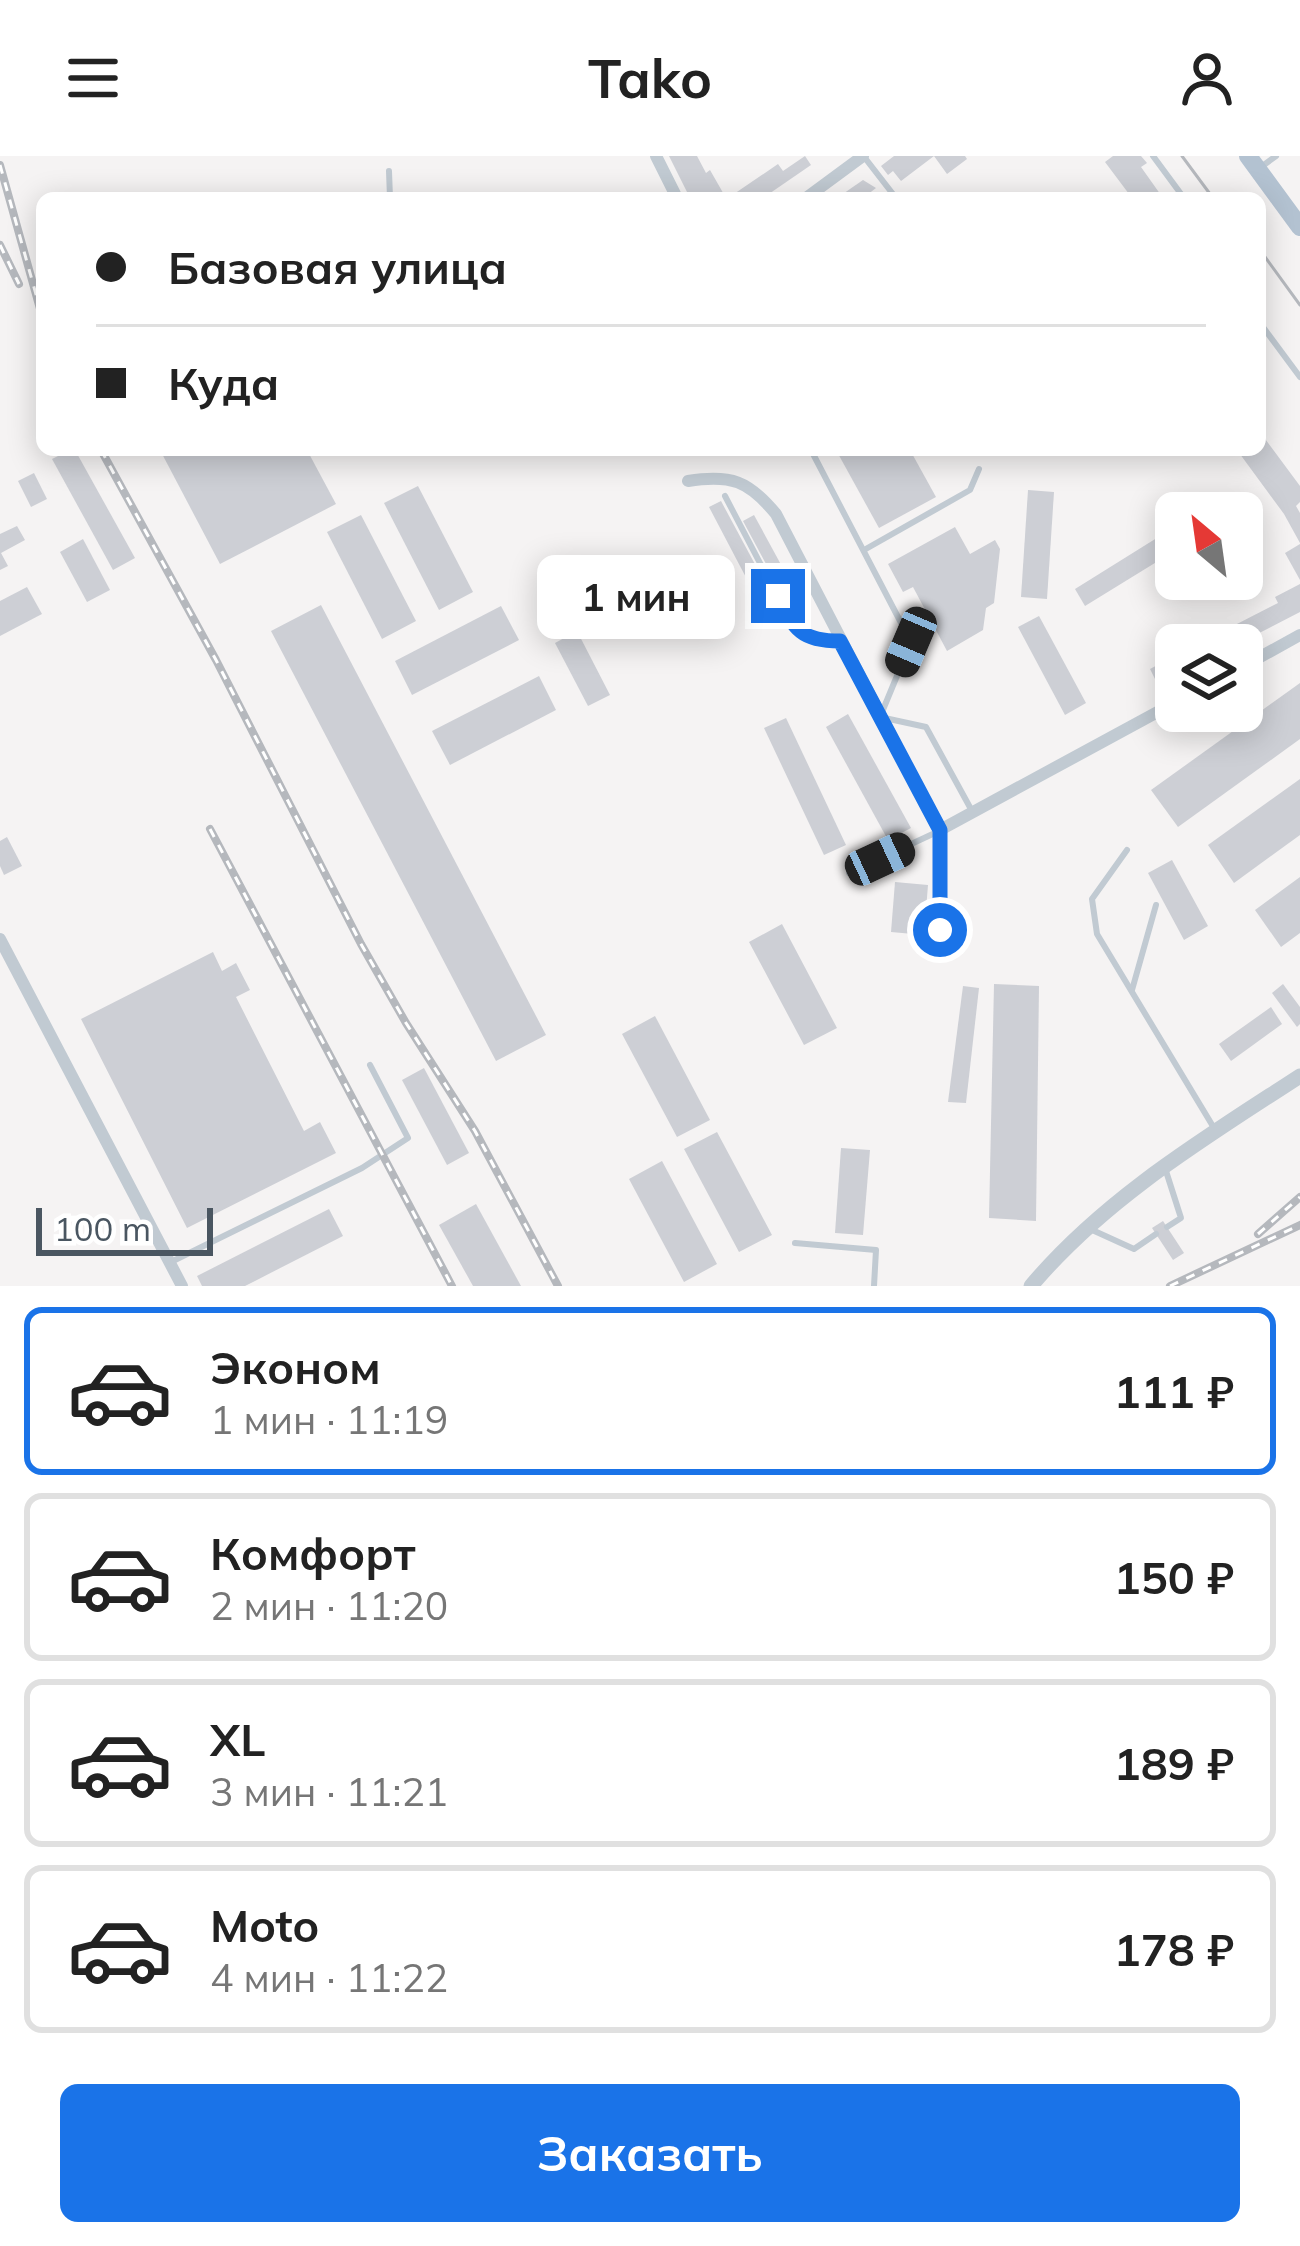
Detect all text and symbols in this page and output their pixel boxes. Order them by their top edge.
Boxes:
text: Tako [588,44,712,112]
icon: menu [60,45,126,111]
icon: person [1174,45,1240,111]
text: Базовая улица [168,239,507,295]
text: Куда [168,355,279,411]
north arrow [1155,492,1263,600]
map controls [1155,492,1263,732]
callout: 1 мин [538,554,736,638]
route end [751,569,805,623]
text: 1 мин [581,572,691,621]
car [880,602,942,682]
button: layers [1155,624,1263,732]
car [840,827,920,891]
route start [913,903,967,957]
scale bar [36,1202,213,1255]
text: 100 m [54,1208,151,1249]
icon: car [66,1337,174,1445]
text: Эконом [210,1339,381,1395]
text: 111 ₽ [1114,1363,1234,1419]
text: 1 мин · 11:19 [210,1395,448,1444]
icon: car [66,1523,174,1631]
text: Комфорт [210,1525,416,1581]
text: 150 ₽ [1114,1549,1234,1605]
text: 2 мин · 11:20 [210,1581,448,1630]
icon: car [66,1709,174,1817]
text: XL [210,1711,265,1767]
text: 189 ₽ [1114,1735,1234,1791]
text: 3 мин · 11:21 [210,1767,448,1816]
icon: car [66,1895,174,2003]
text: Moto [210,1897,319,1953]
text: 178 ₽ [1114,1921,1234,1977]
text: 4 мин · 11:22 [210,1953,448,2002]
button: Заказать [60,2084,1240,2222]

